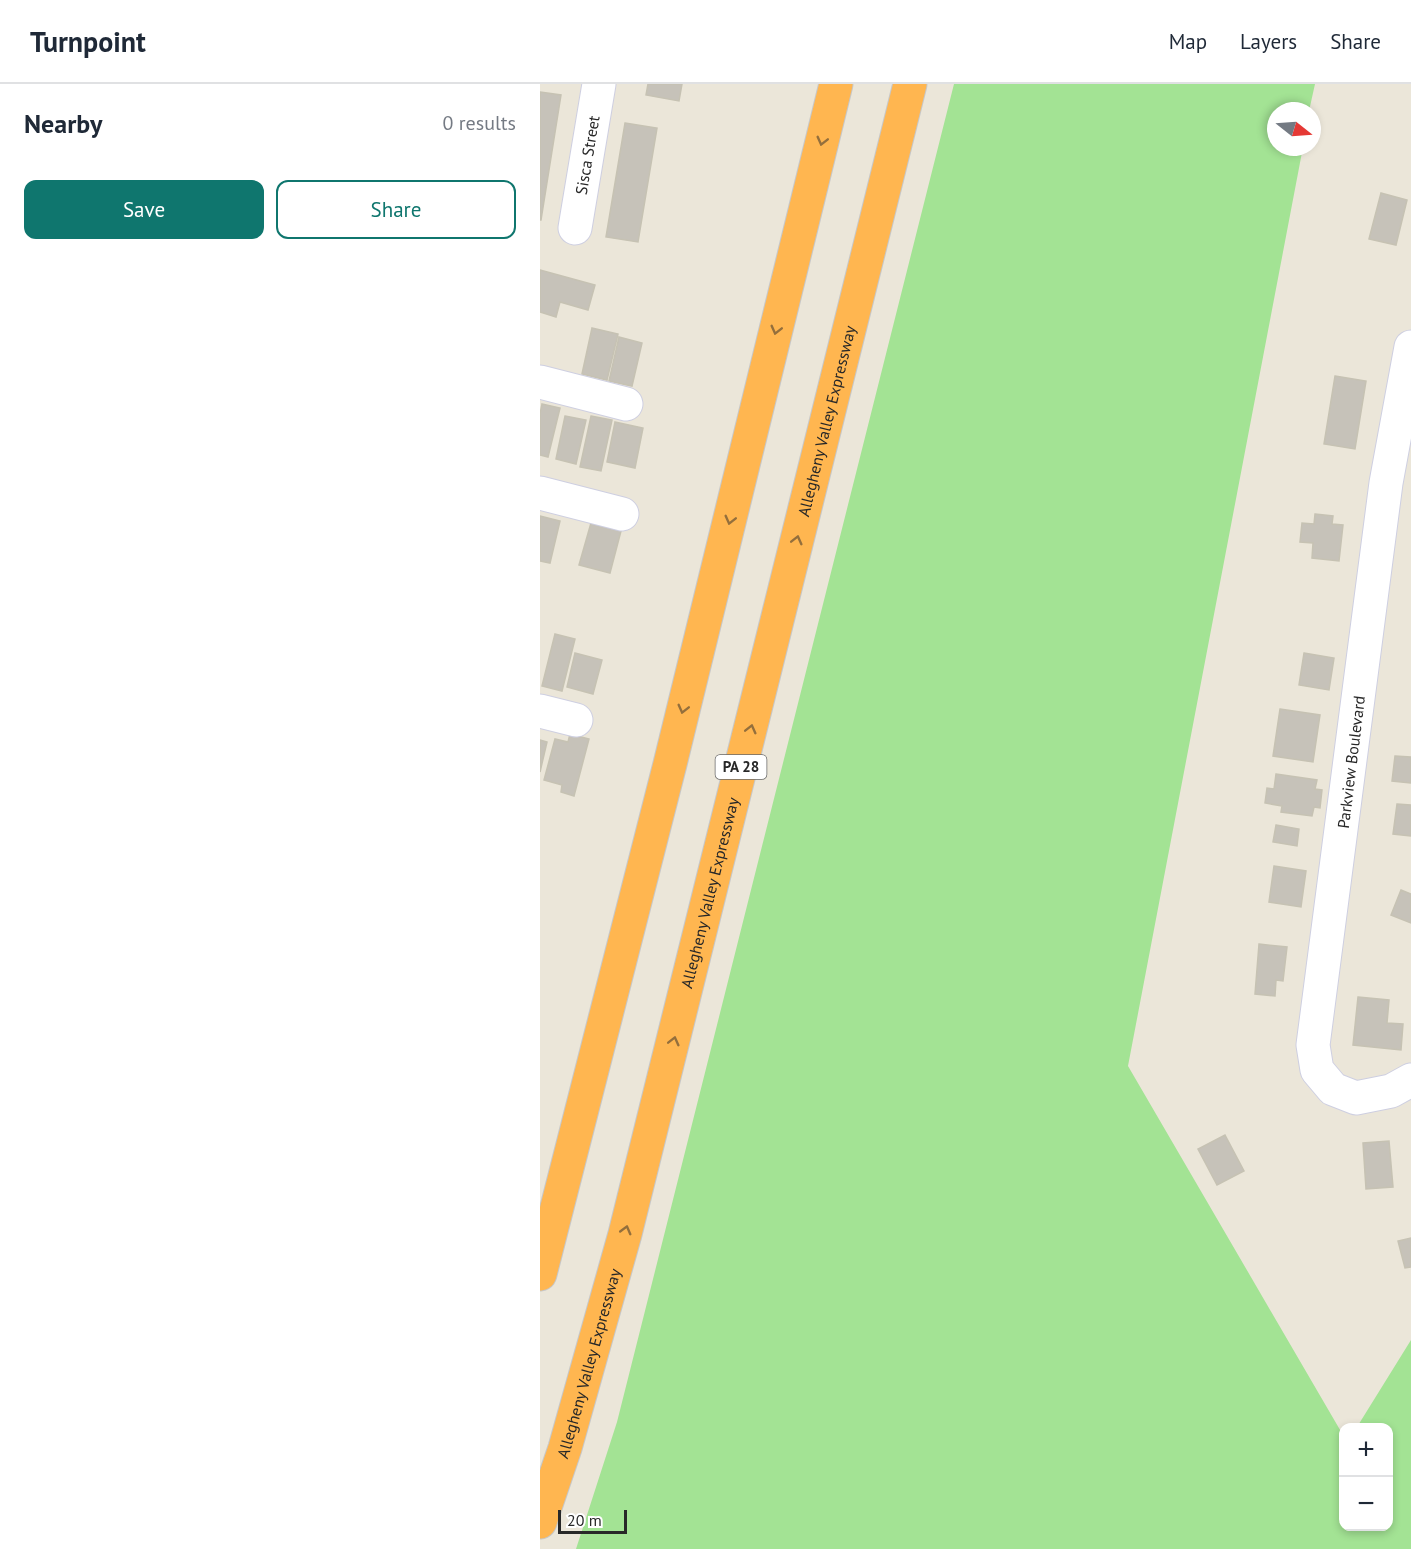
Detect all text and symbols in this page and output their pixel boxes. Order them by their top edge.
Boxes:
text: Turnpoint [30,23,146,60]
text: Map [1169,28,1207,55]
text: Layers [1240,28,1297,55]
text: Share [1330,28,1381,55]
north arrow [1267,102,1321,156]
text: Nearby [24,107,102,140]
text: 0 results [443,110,516,136]
street label: Sisca Street [571,113,604,196]
one-way arrow [817,136,830,146]
button: Save [24,180,264,239]
button: Share [276,180,516,239]
street label: Allegheny Valley Expressway [793,323,860,518]
one-way arrow [770,325,783,335]
one-way arrow [724,514,737,524]
one-way arrow [790,535,803,545]
street label: Parkview Boulevard [1333,694,1369,830]
one-way arrow [678,704,691,714]
one-way arrow [743,724,756,734]
road number: PA 28 [716,755,766,779]
street label: Allegheny Valley Expressway [676,795,743,990]
one-way arrow [666,1036,679,1046]
one-way arrow [619,1225,631,1236]
street label: Allegheny Valley Expressway [552,1266,625,1461]
map controls [1339,1423,1393,1531]
button: + [1339,1423,1393,1477]
button: − [1339,1477,1393,1531]
scale bar [558,1507,627,1534]
text: 20 m [567,1510,602,1530]

